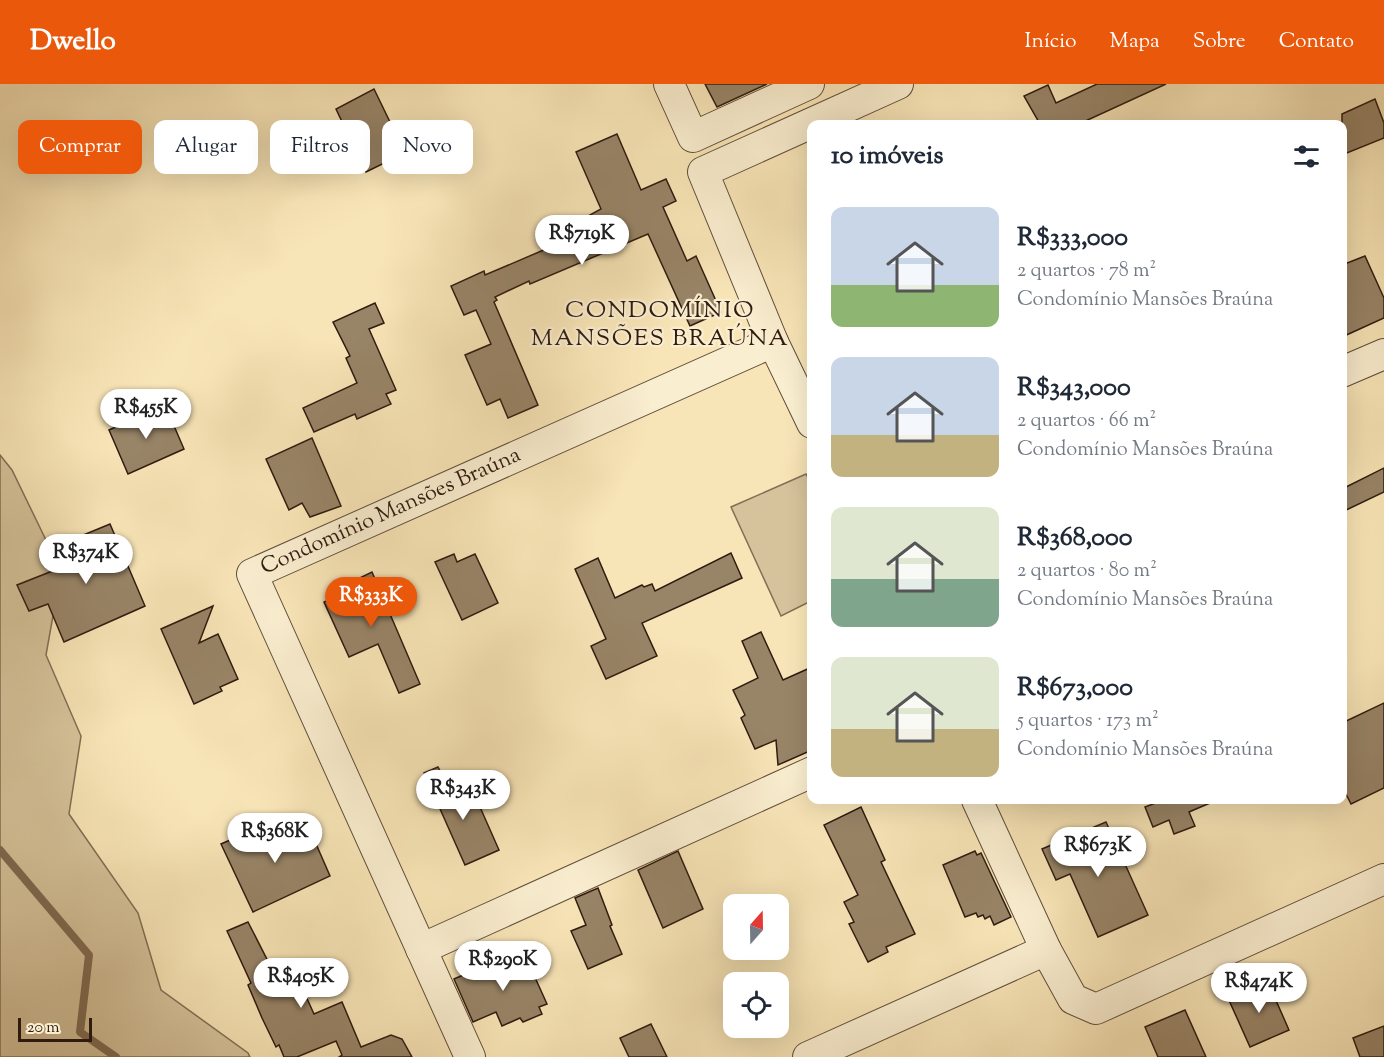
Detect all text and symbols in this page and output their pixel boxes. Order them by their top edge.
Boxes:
text: Dwello [30,22,116,62]
text: Início [1025,27,1077,57]
text: Mapa [1110,27,1160,57]
text: Sobre [1193,27,1246,57]
text: Contato [1279,27,1354,57]
chip: Comprar [18,120,142,174]
chip: Alugar [154,120,258,174]
chip: Filtros [270,120,370,174]
chip: Novo [382,120,473,174]
text: 10 imóveis [831,138,944,175]
icon: filters [1290,140,1323,173]
pin: R$719K [533,215,631,266]
text: R$719K [549,220,615,249]
text: R$333,000 [1017,220,1128,257]
icon: home [879,231,951,303]
text: 2 quartos · 78 m² [1017,257,1156,286]
text: Condomínio Mansões Braúna [1017,286,1273,315]
district label: CONDOMÍNIO MANSÕES BRAÚNA [531,294,789,356]
text: R$343,000 [1017,370,1131,407]
icon: home [879,381,951,453]
pin: R$455K [97,389,195,440]
text: R$455K [114,394,178,423]
text: 2 quartos · 66 m² [1017,407,1156,436]
text: Condomínio Mansões Braúna [1017,436,1273,465]
street label: Condomínio Mansões Braúna [256,440,526,584]
text: R$368,000 [1017,520,1132,557]
icon: home [879,531,951,603]
pin: R$374K [37,534,135,585]
text: R$374K [53,539,119,568]
text: 2 quartos · 80 m² [1017,557,1157,586]
pin: R$333K [322,577,420,628]
text: R$333K [339,582,403,611]
text: Condomínio Mansões Braúna [1017,586,1273,615]
text: R$673,000 [1017,670,1133,707]
icon: home [879,681,951,753]
text: 5 quartos · 173 m² [1017,707,1159,736]
text: Condomínio Mansões Braúna [1017,736,1273,765]
pin: R$343K [414,770,512,821]
text: R$343K [430,775,496,804]
pin: R$368K [226,813,324,864]
text: R$368K [241,818,309,847]
pin: R$673K [1049,827,1147,878]
text: R$673K [1064,832,1132,861]
north arrow [723,894,789,960]
map controls [723,894,789,1038]
pin: R$290K [454,941,552,992]
text: R$290K [468,946,538,975]
pin: R$405K [252,958,350,1009]
text: R$405K [268,963,334,992]
pin: R$474K [1210,963,1308,1014]
text: R$474K [1225,968,1293,997]
button: locate [723,972,789,1038]
scale bar [18,1015,92,1042]
text: 20 m [27,1017,60,1040]

